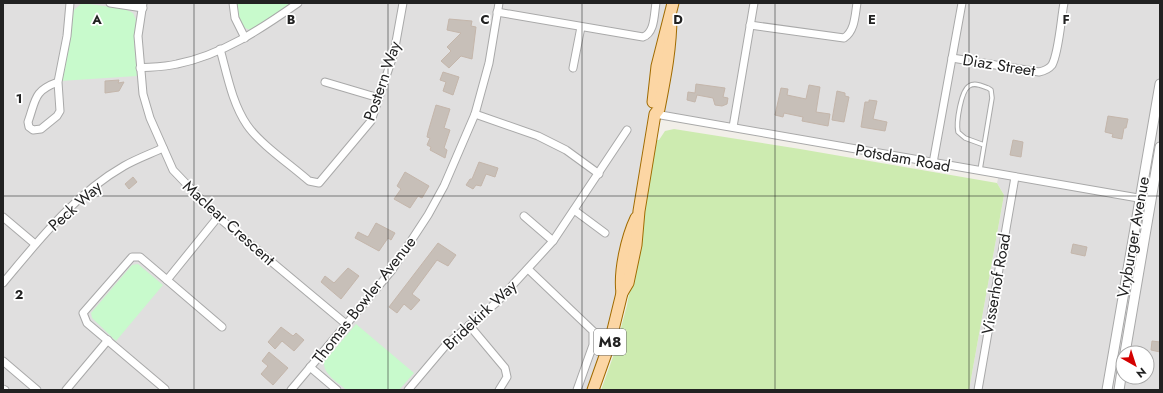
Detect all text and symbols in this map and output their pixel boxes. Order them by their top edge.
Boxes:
text: A [91,10,102,29]
text: B [287,10,296,29]
text: C [480,10,490,29]
text: D [673,10,683,29]
text: E [868,10,876,29]
text: F [1062,10,1070,29]
street label: Postern Way [358,37,407,124]
street label: Diaz Street [961,48,1037,82]
text: 1 [16,89,22,108]
street label: Potsdam Road [854,138,952,178]
street label: Peck Way [43,175,108,236]
street label: Maclear Crescent [178,175,280,271]
street label: Vryburger Avenue [1111,175,1155,299]
street label: Thomas Bowler Avenue [307,231,421,369]
street label: Visserhof Road [976,232,1016,336]
street label: Bridekirk Way [438,274,523,355]
text: 2 [15,285,23,304]
road number: M8 [594,329,626,355]
north arrow [1115,345,1155,385]
text: N [1133,364,1150,382]

